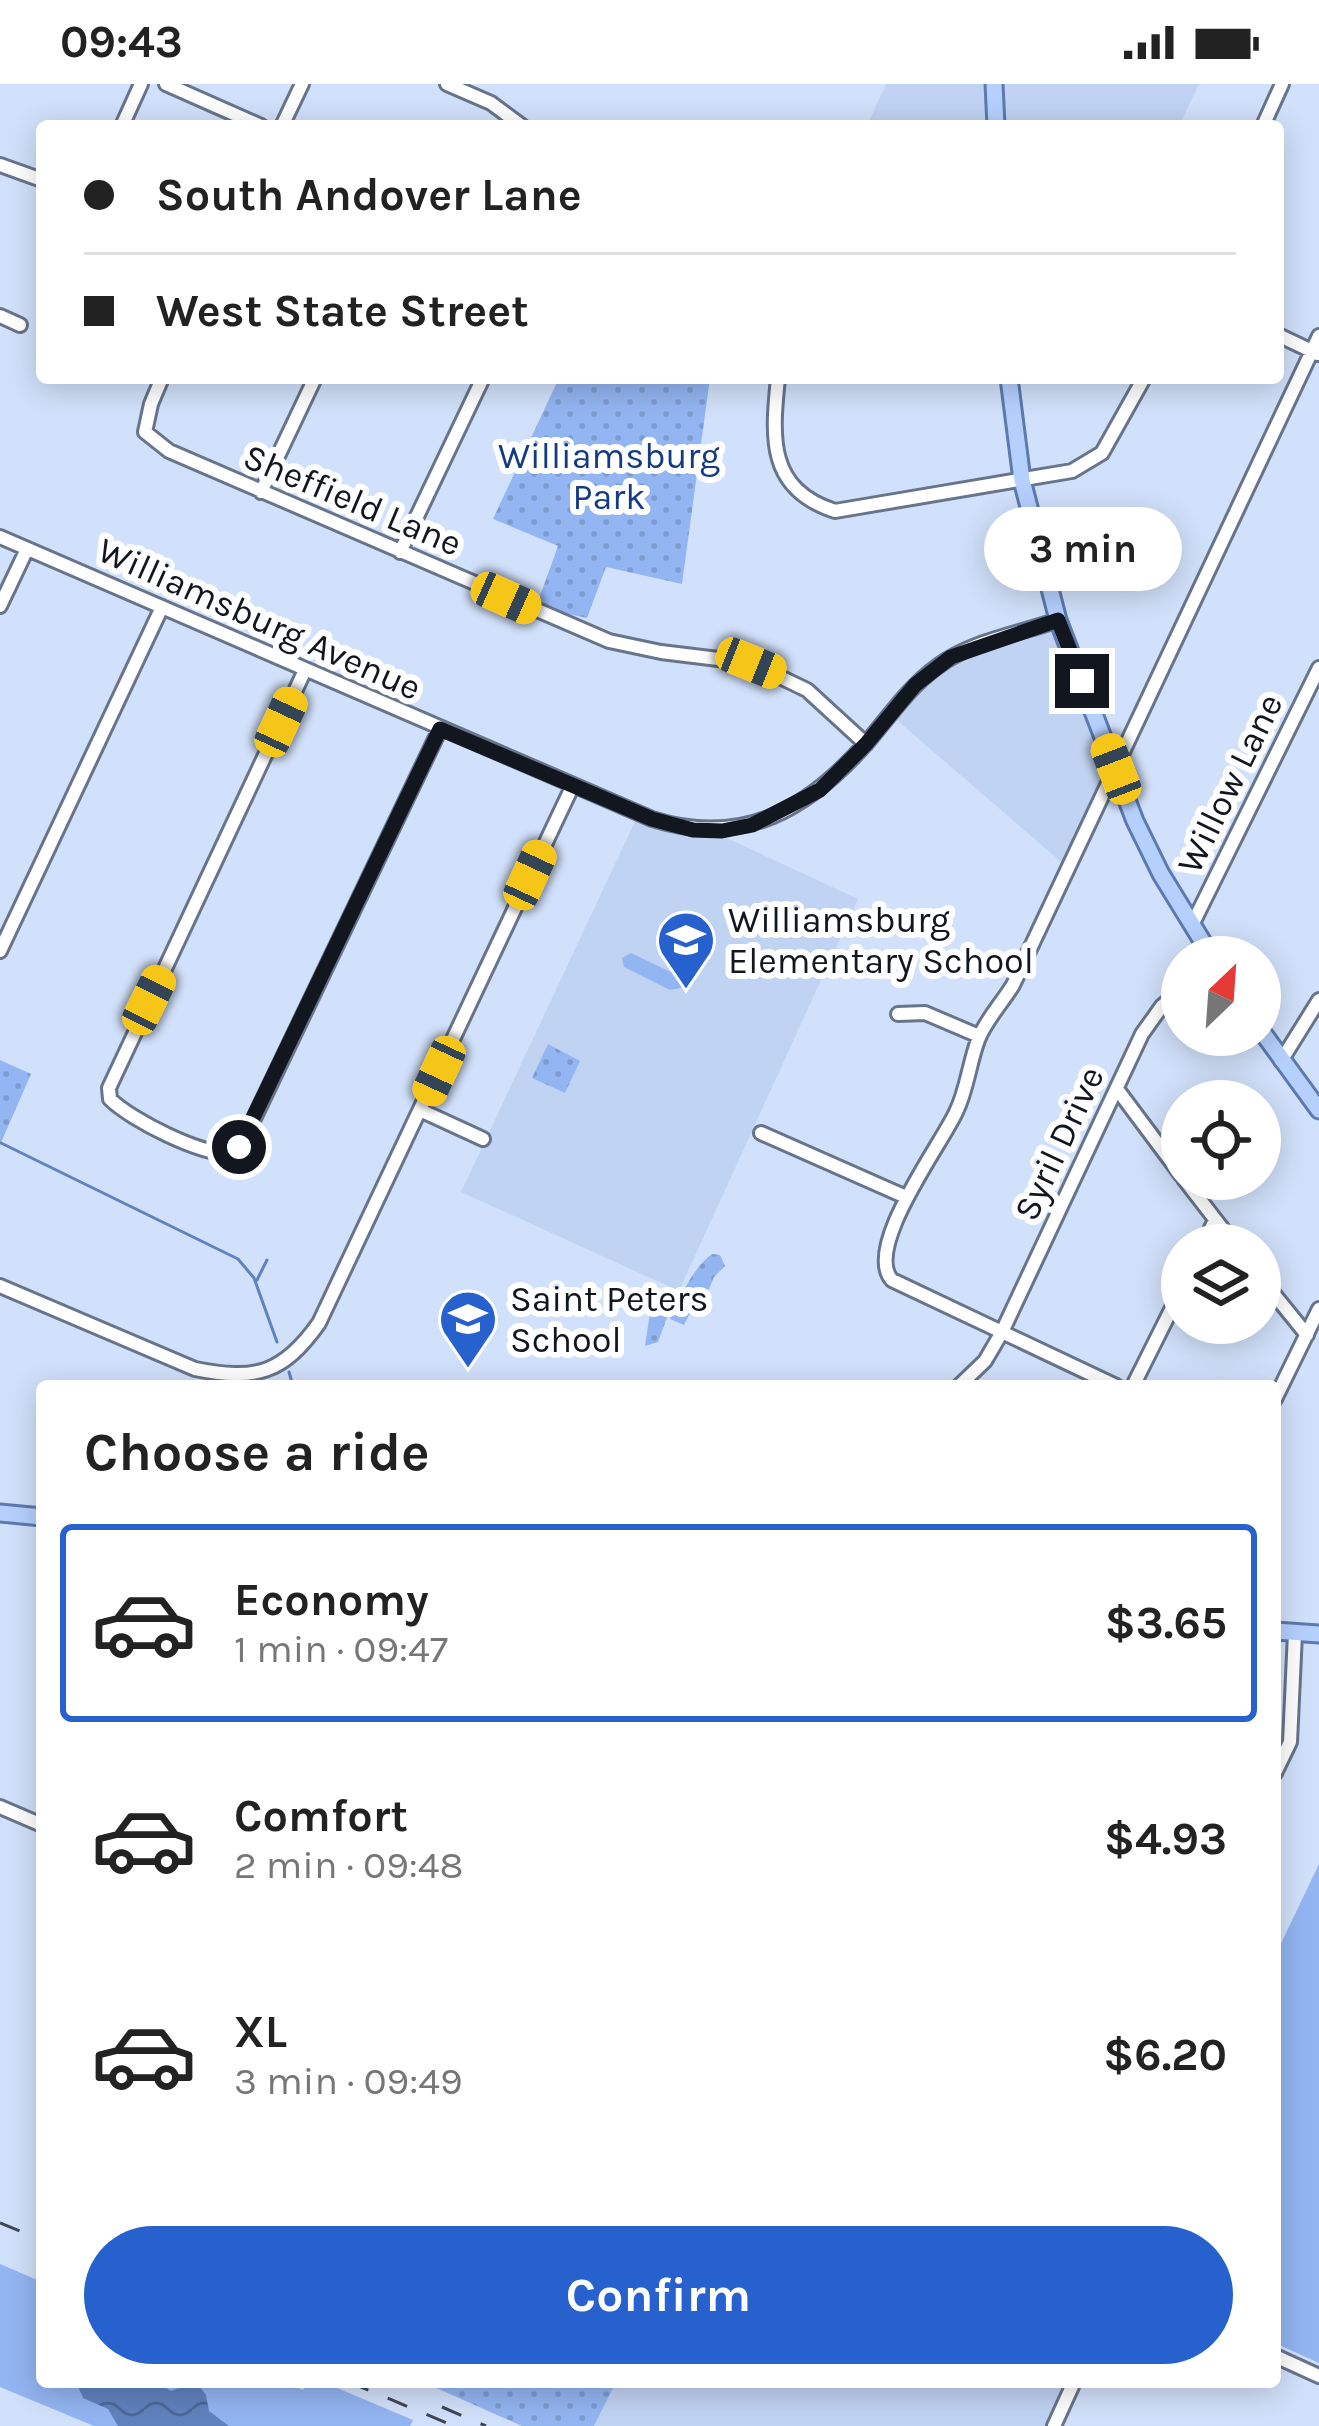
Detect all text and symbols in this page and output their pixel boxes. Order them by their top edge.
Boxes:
text: 09:43 [60,16,183,68]
text: South Andover Lane [156,169,582,221]
text: West State Street [156,285,529,337]
street label: Sheffield Lane [237,435,468,565]
park label: Williamsburg Park [498,435,720,518]
callout: 3 min [983,507,1181,591]
text: 3 min [1029,526,1137,572]
street label: Williamsburg Avenue [92,529,428,709]
car [466,567,546,629]
car [711,633,791,693]
route end [1055,654,1109,708]
car [249,682,313,762]
street label: Willow Lane [1168,687,1291,880]
car [1086,729,1146,809]
car [498,835,562,915]
place label: Williamsburg Elementary School [728,899,1034,982]
school or university icon: Williamsburg Elementary School [655,909,717,991]
north arrow [1161,936,1281,1056]
map controls [1161,936,1281,1344]
car [117,960,181,1040]
car [407,1031,471,1111]
street label: Syril Drive [1005,1060,1113,1227]
button: locate [1161,1080,1281,1200]
route start [212,1120,266,1174]
button: layers [1161,1224,1281,1344]
place label: Saint Peters School [510,1278,709,1361]
school or university icon: Saint Peters School [437,1288,499,1370]
text: Choose a ride [84,1420,430,1484]
icon: car [90,1569,198,1677]
text: Economy [234,1574,429,1626]
text: $3.65 [1105,1597,1227,1649]
text: 1 min · 09:47 [234,1626,448,1672]
icon: car [90,1785,198,1893]
text: Comfort [234,1790,408,1842]
text: $4.93 [1104,1813,1227,1865]
text: 2 min · 09:48 [234,1842,464,1888]
icon: car [90,2001,198,2109]
text: XL [234,2006,287,2058]
text: $6.20 [1103,2029,1227,2081]
text: 3 min · 09:49 [234,2058,463,2104]
button: Confirm [84,2226,1233,2364]

